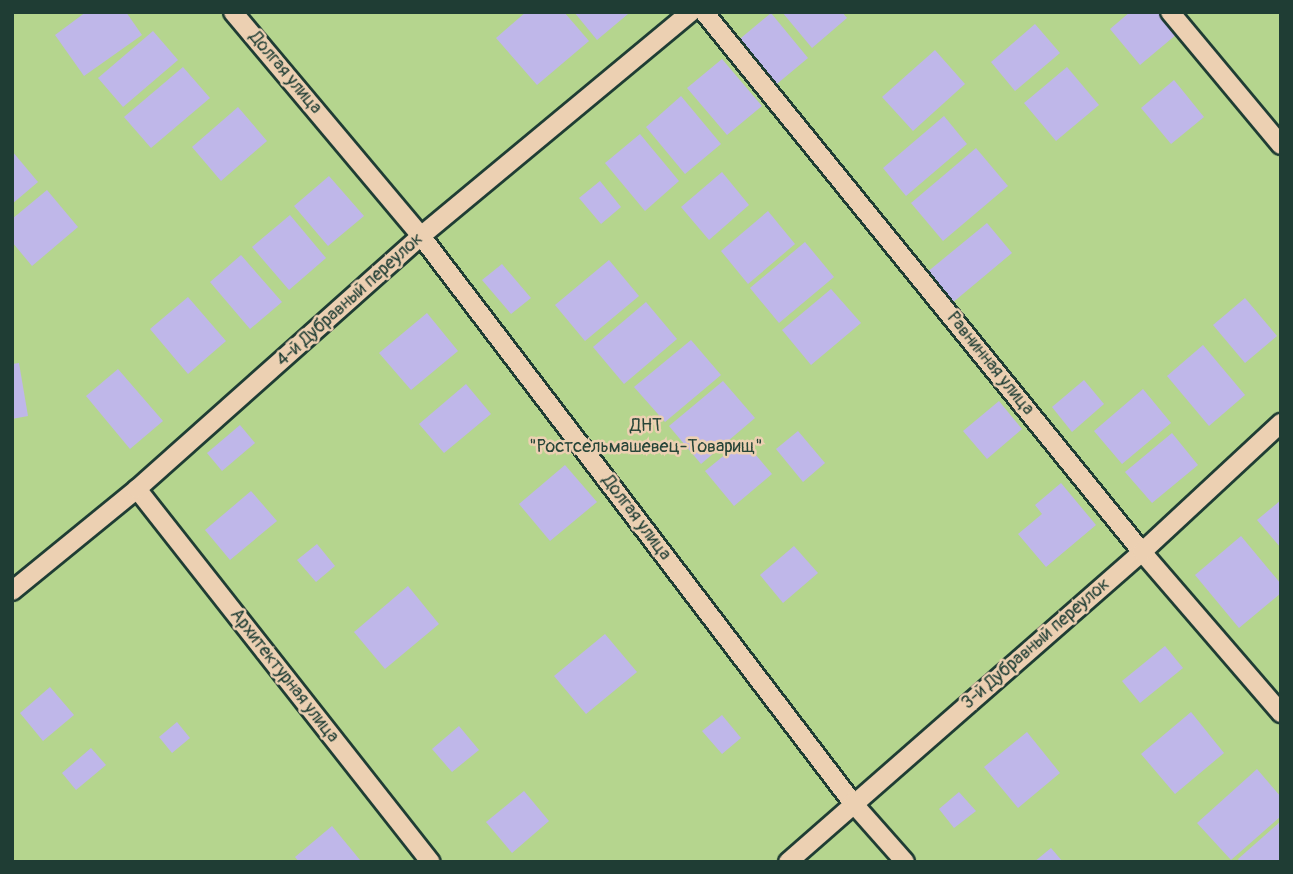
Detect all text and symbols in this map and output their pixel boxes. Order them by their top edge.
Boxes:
street label: Долгая улица [244,27,326,119]
street label: 4-й Дубравный переулок [272,228,428,372]
street label: Равнинная улица [942,308,1038,420]
park label: ДНТ "Ростсельмашевец-Товарищ" [529,416,763,458]
street label: Долгая улица [597,471,675,565]
street label: 3-й Дубравный переулок [957,574,1115,714]
street label: Архитектурная улица [225,605,343,747]

